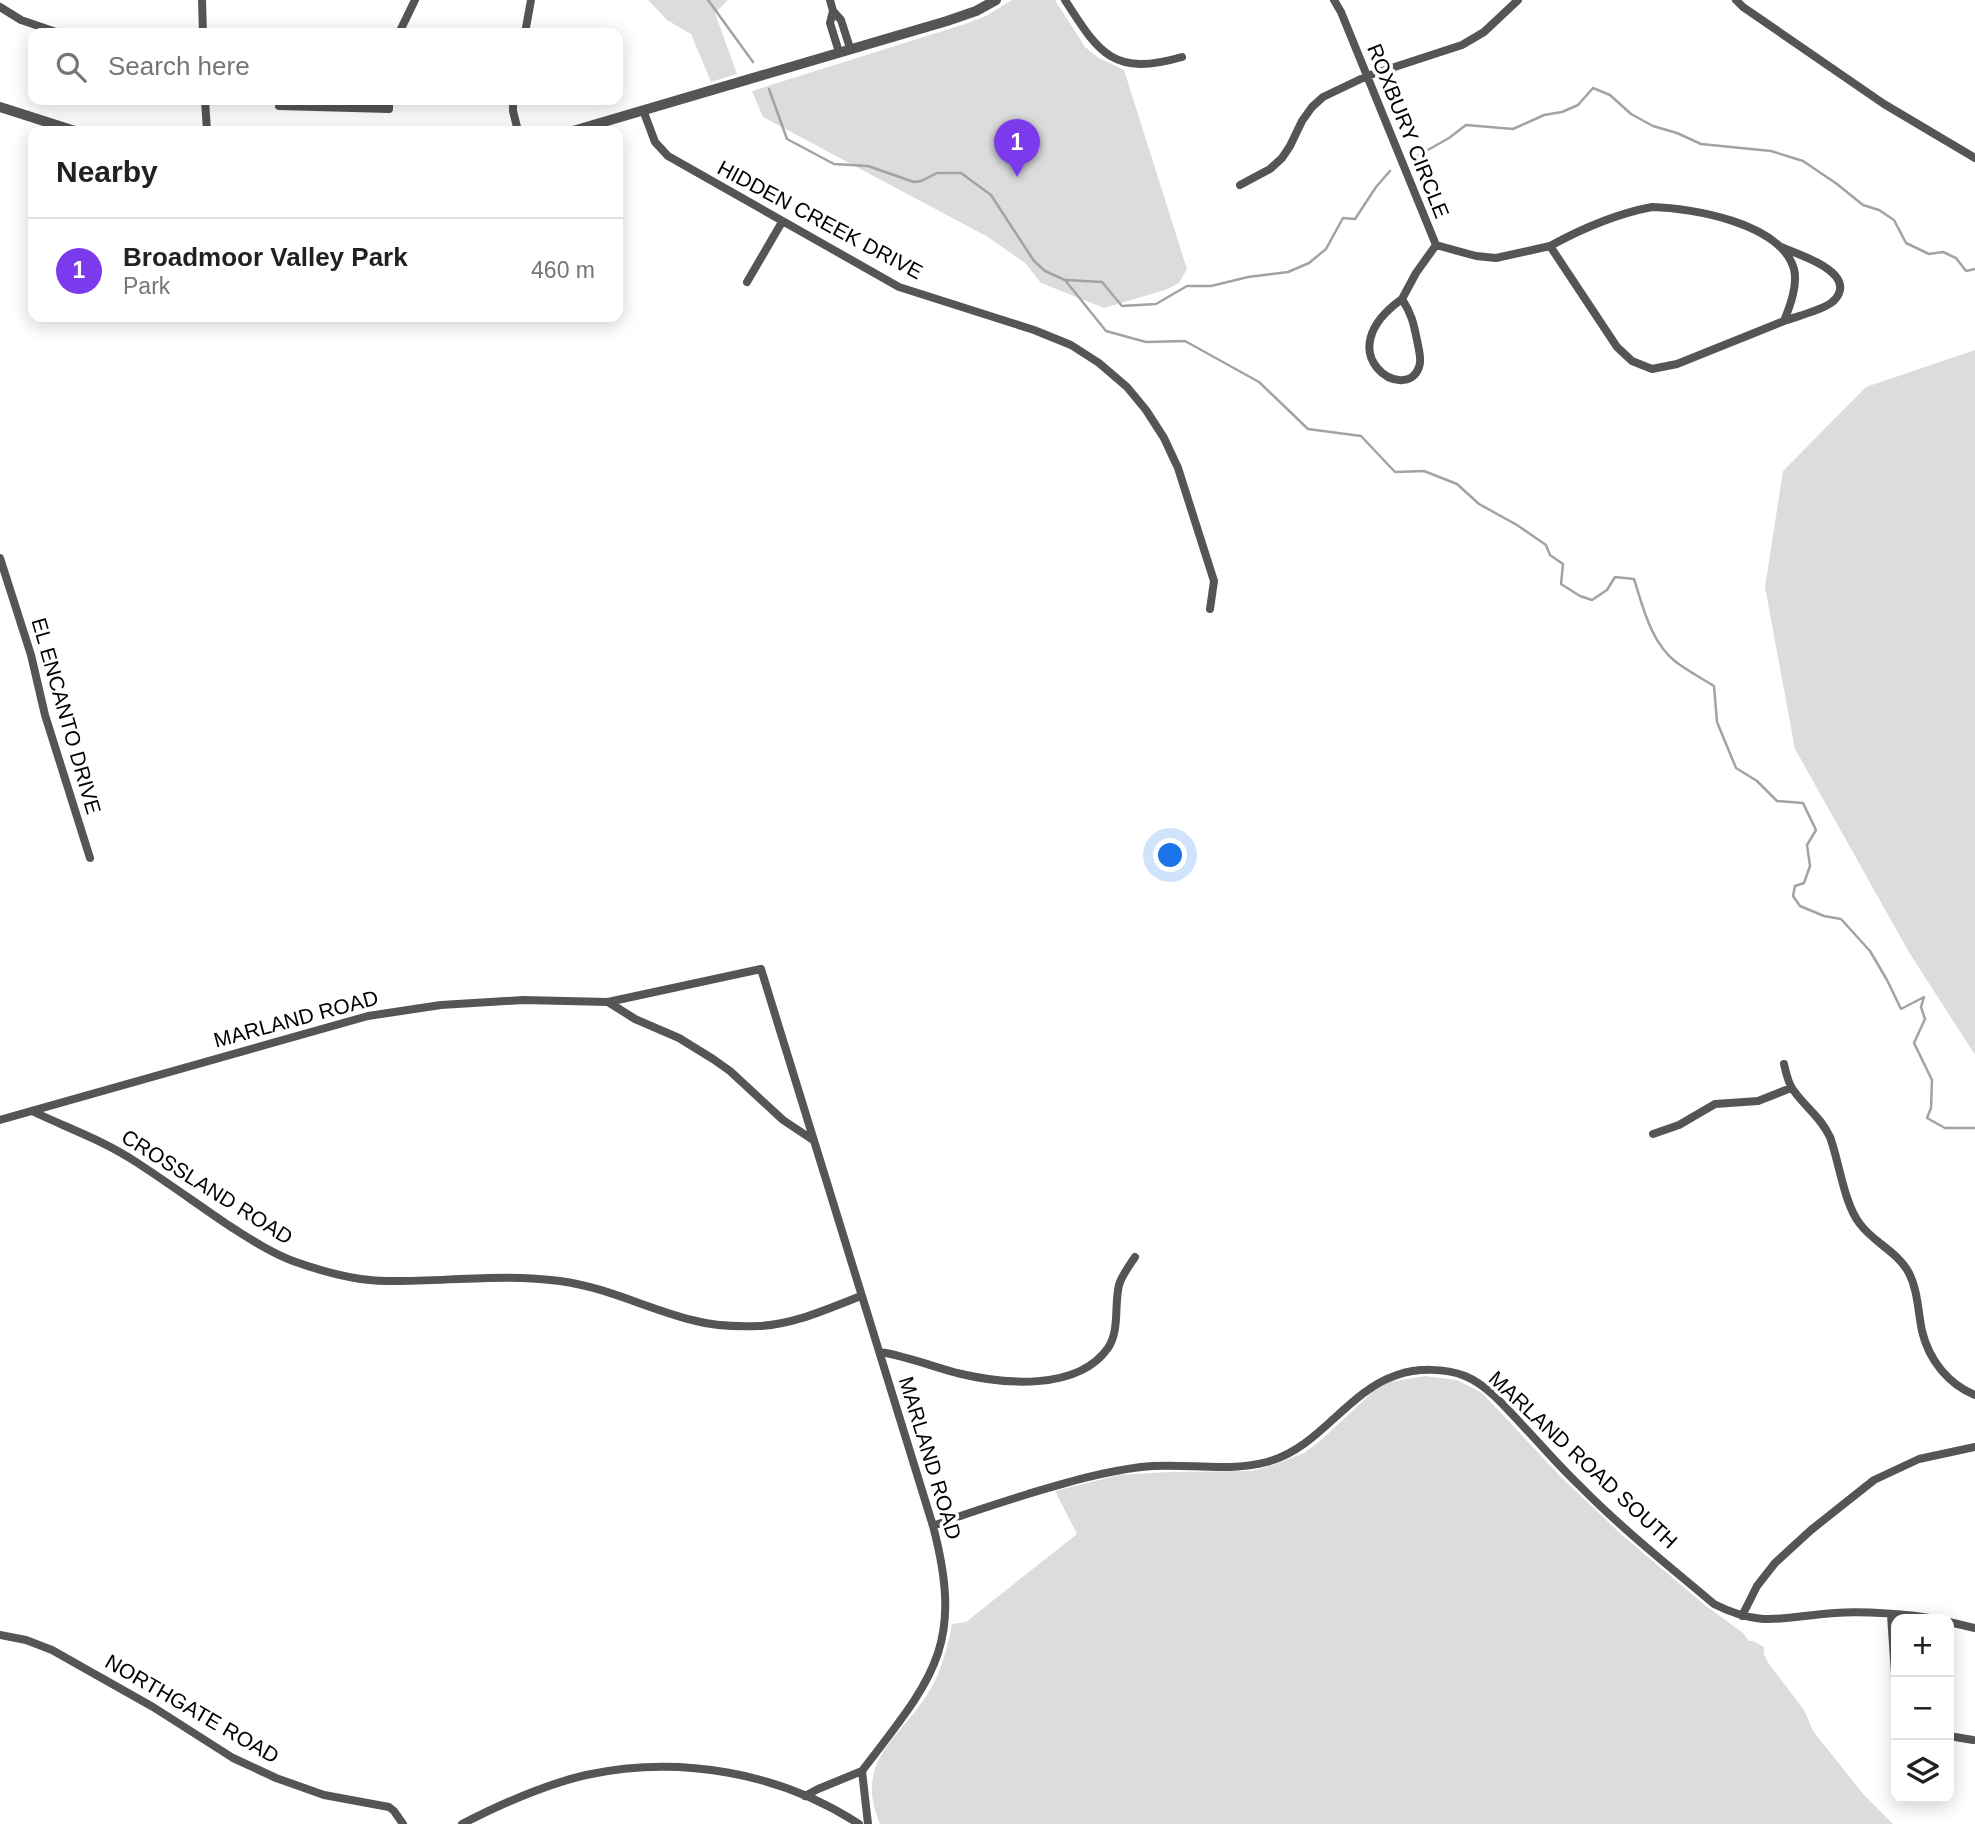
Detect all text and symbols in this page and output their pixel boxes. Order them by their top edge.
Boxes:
search box [28,28,623,105]
street label: ROXBURY CIRCLE [1363,40,1454,221]
icon: search [52,48,90,86]
text: Search here [108,51,250,81]
pin: 1 [994,119,1040,177]
text: Nearby [56,155,158,188]
street label: HIDDEN CREEK DRIVE [714,156,927,283]
text: Broadmoor Valley Park [123,242,408,272]
text: 1 [73,257,85,283]
text: 460 m [531,257,595,283]
text: Park [123,273,170,299]
street label: EL ENCANTO DRIVE [27,615,106,817]
your location [1153,838,1187,872]
street label: MARLAND ROAD [211,986,381,1052]
street label: CROSSLAND ROAD [118,1125,297,1249]
street label: MARLAND ROAD SOUTH [1485,1366,1682,1553]
street label: MARLAND ROAD [895,1374,966,1542]
map controls [1891,1614,1954,1803]
button: + [1891,1614,1954,1677]
street label: NORTHGATE ROAD [101,1650,283,1768]
button: − [1891,1677,1954,1740]
button: layers [1891,1740,1954,1803]

